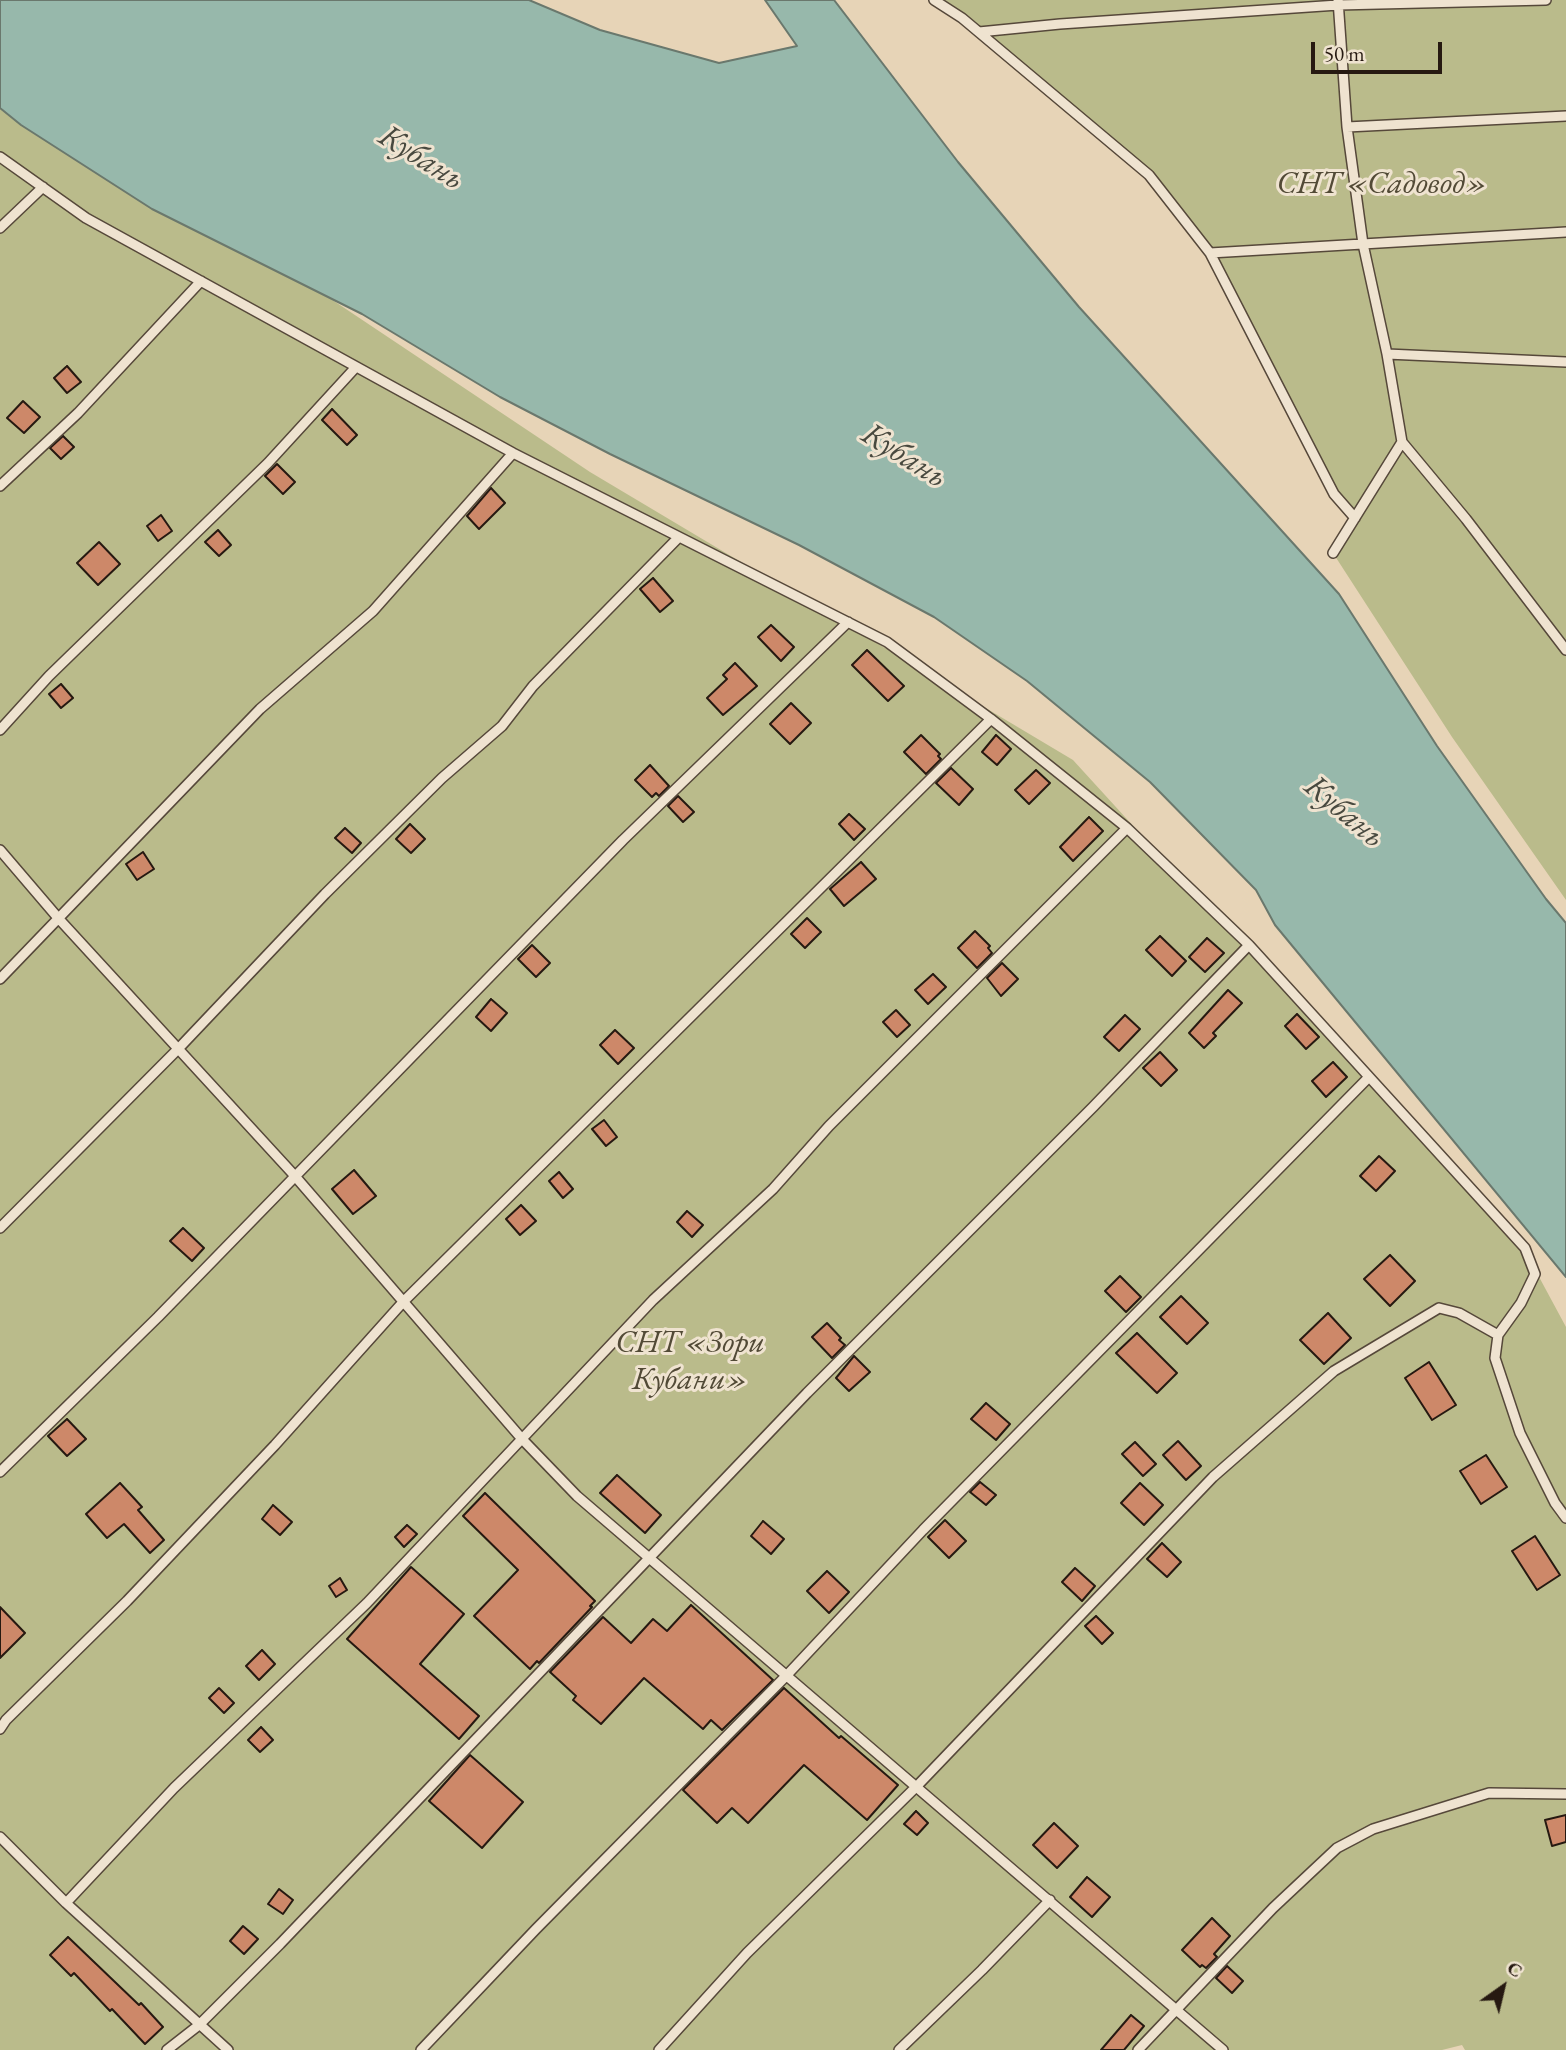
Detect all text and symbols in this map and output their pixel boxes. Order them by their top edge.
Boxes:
scale bar [1314,28,1445,72]
text: 50 m [1324,40,1365,67]
water label: Кубань [371,117,471,199]
park label: СНТ «Садовод» [1277,165,1487,203]
water label: Кубань [854,415,954,497]
water label: Кубань [1296,767,1392,857]
park label: СНТ «Зори Кубани» [615,1324,765,1399]
north arrow [1468,1952,1538,2022]
text: С [1502,1955,1528,1983]

